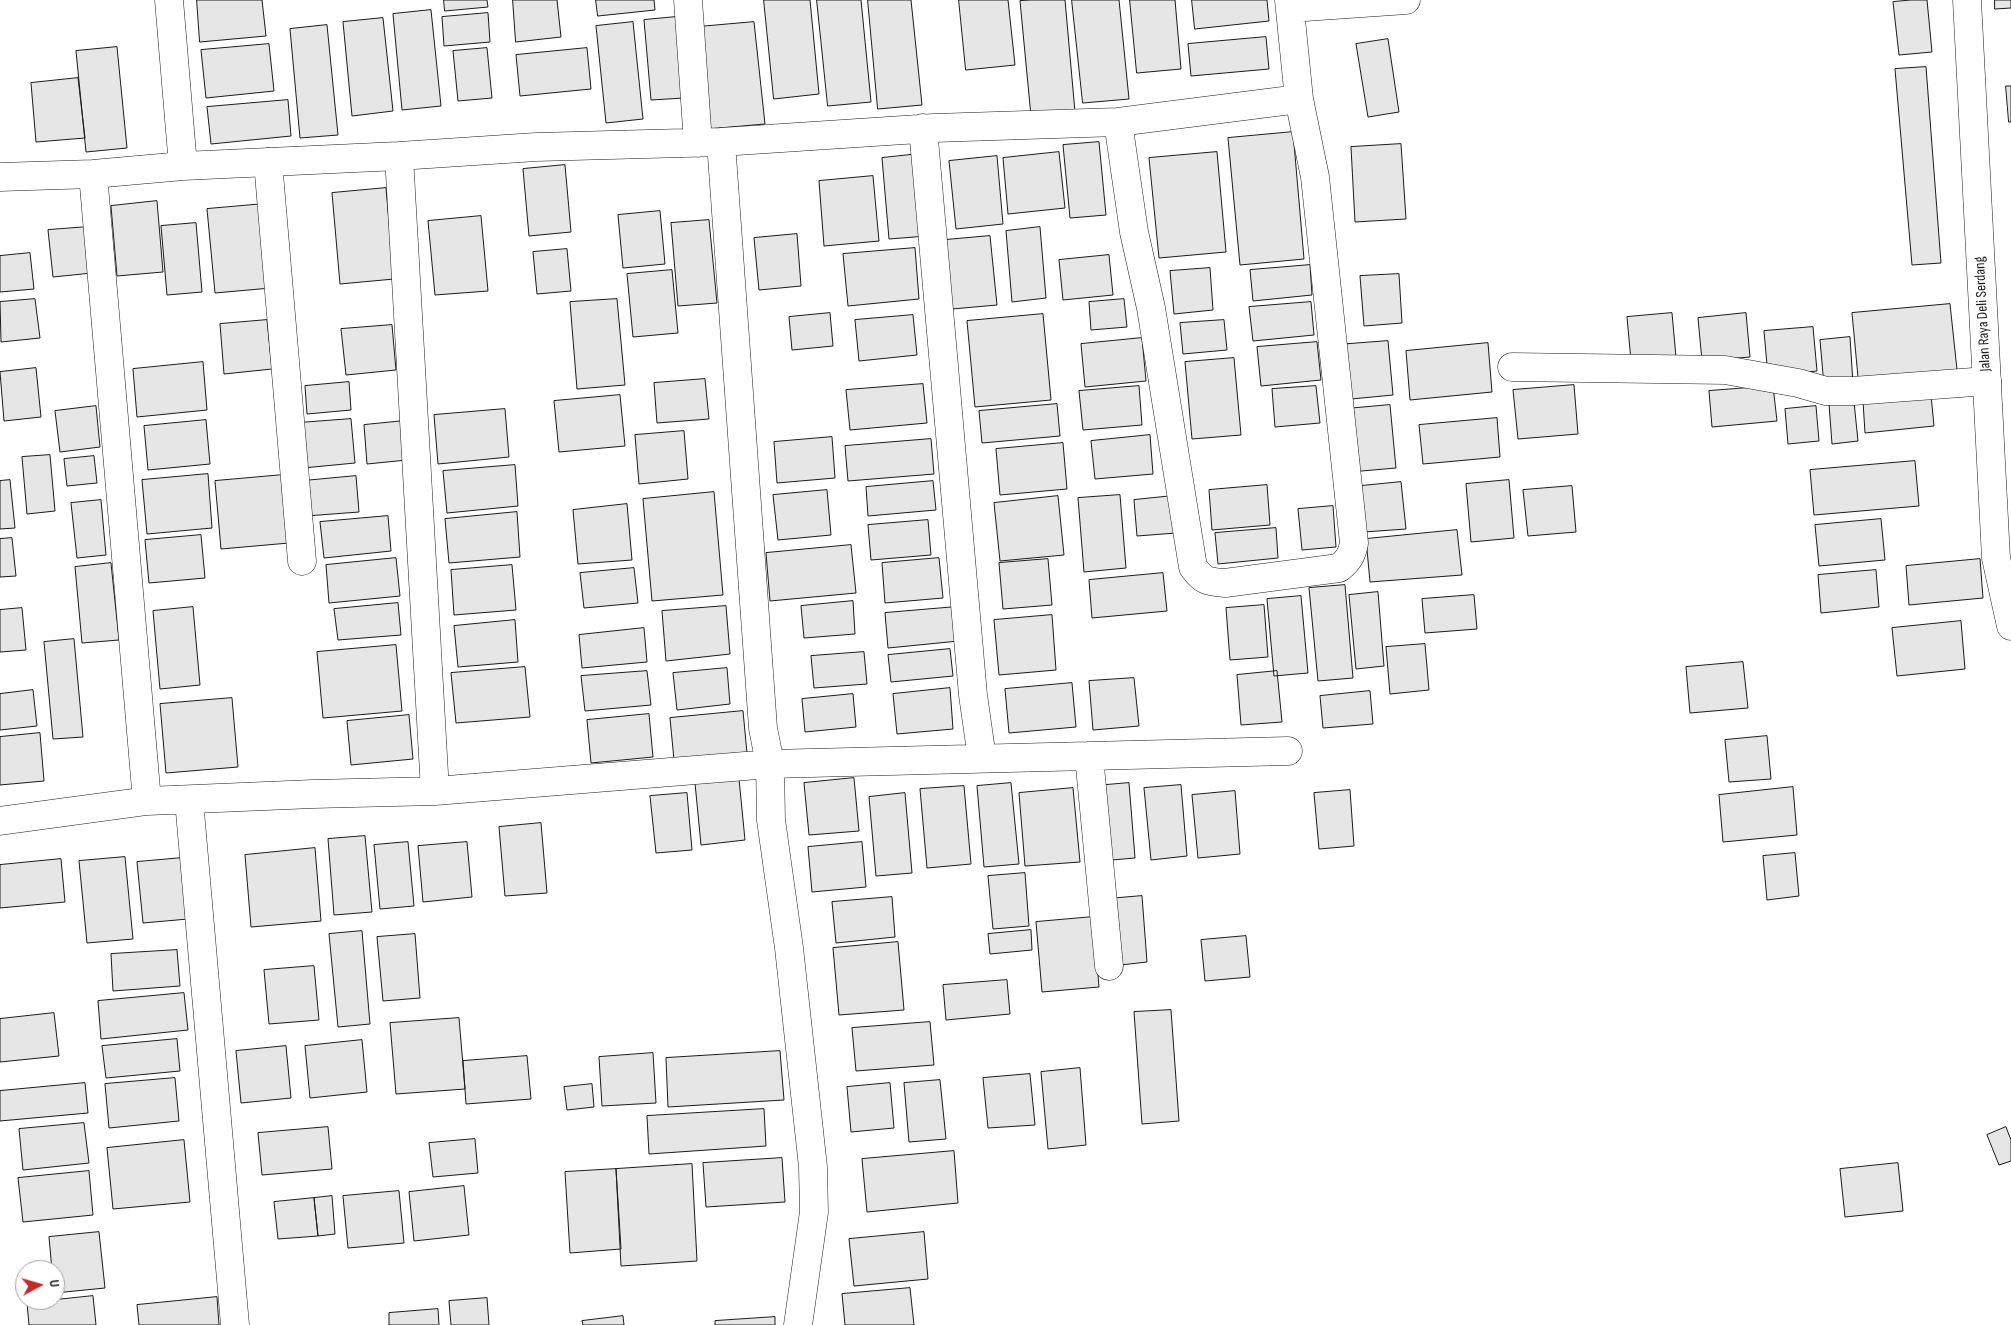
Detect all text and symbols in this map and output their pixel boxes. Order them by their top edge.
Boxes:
street label: Jalan Raya Deli Serdang [1971,256,1995,372]
north arrow [15,1260,65,1310]
text: U [46,1279,63,1288]

